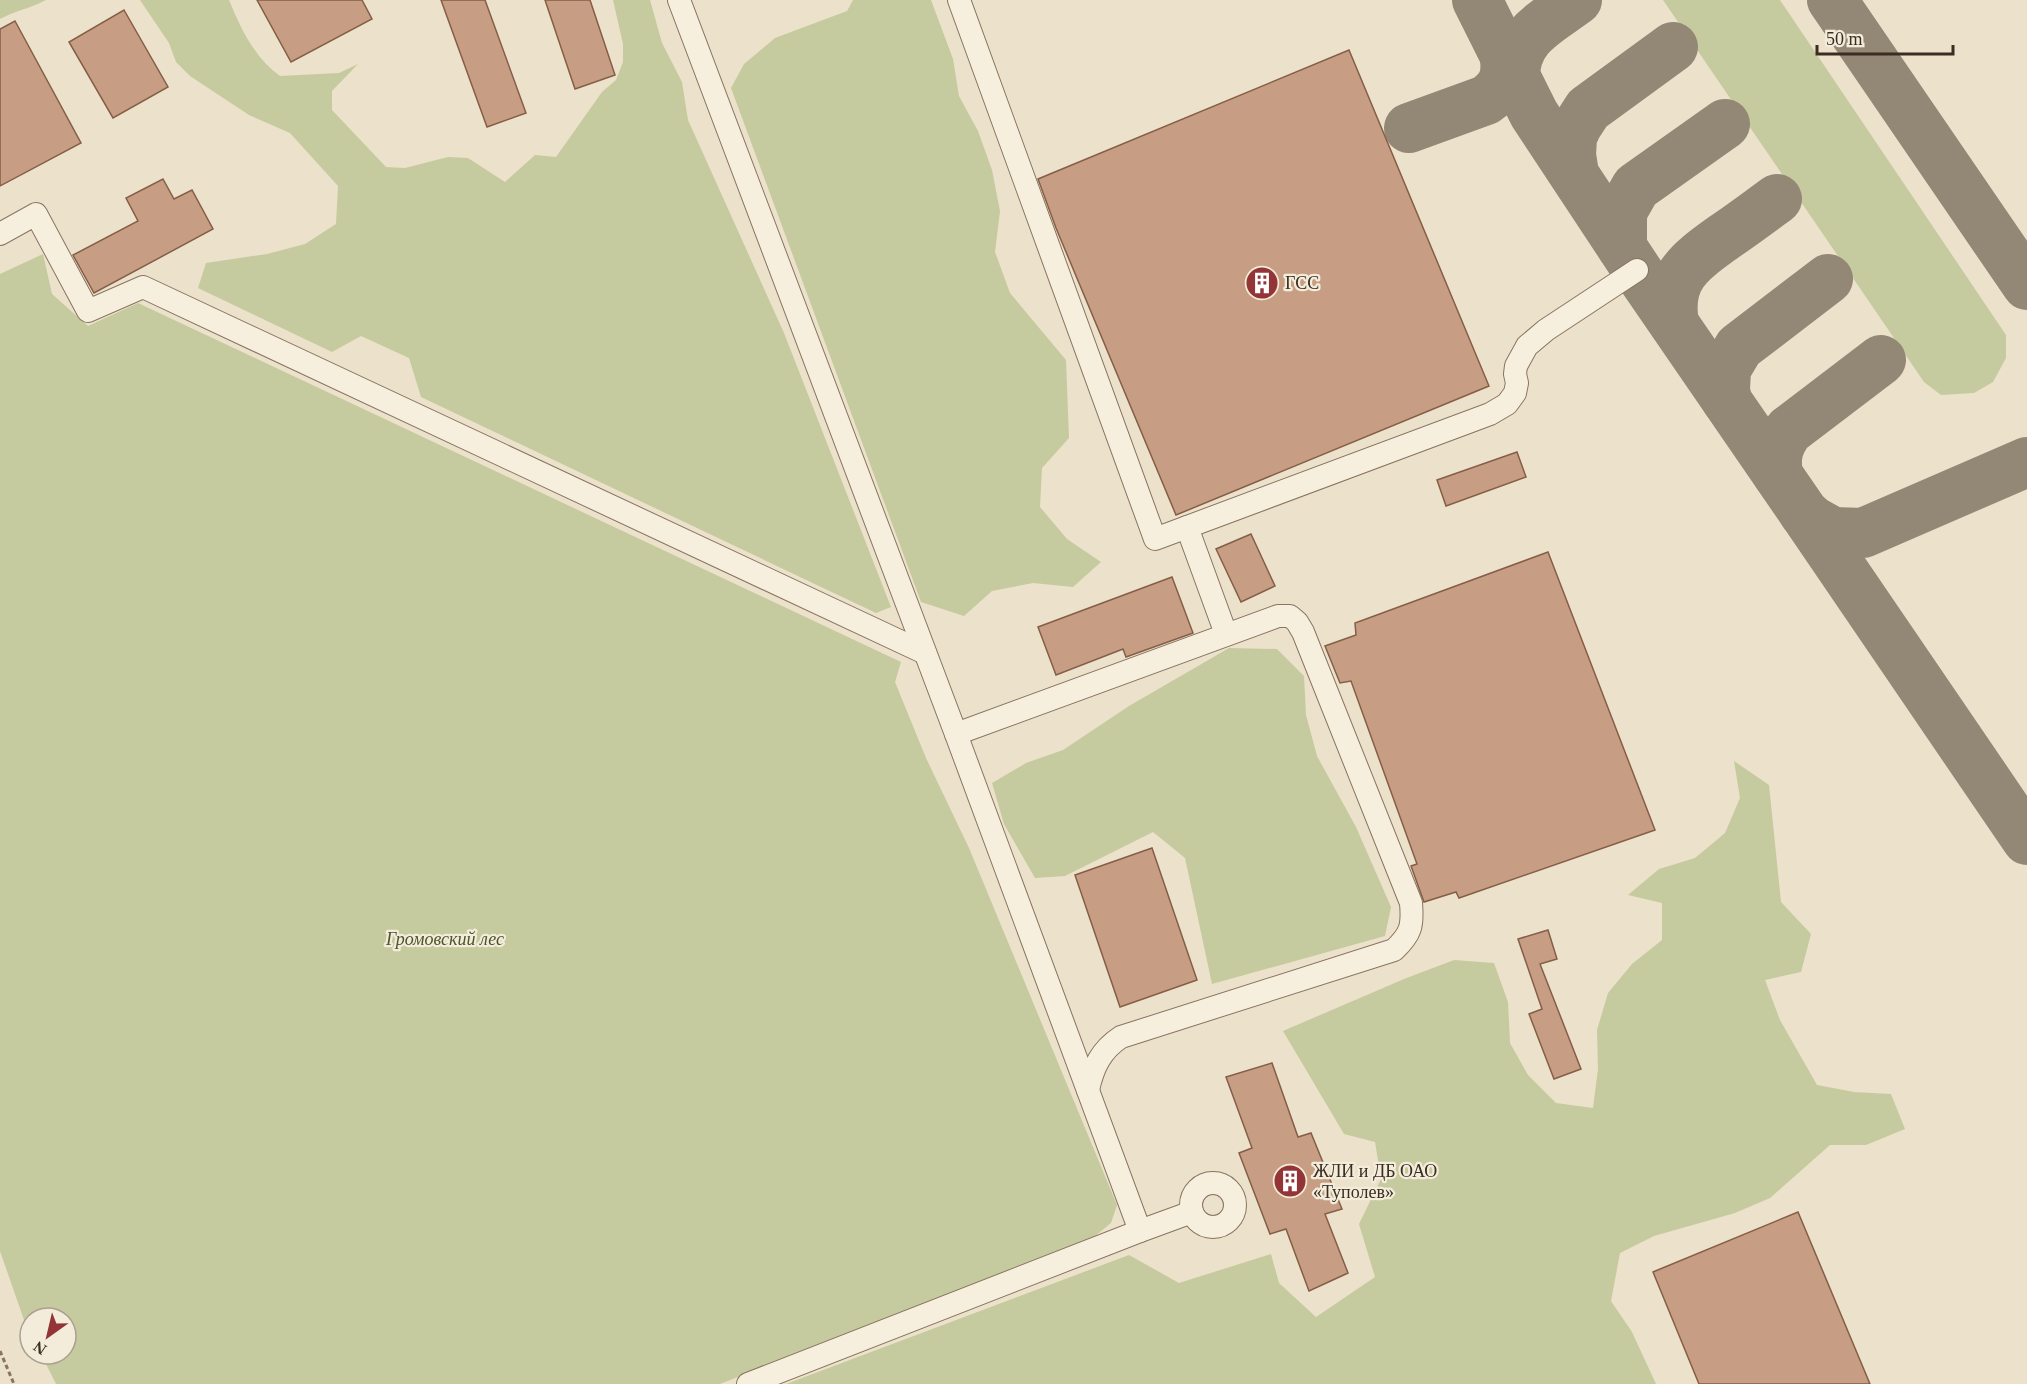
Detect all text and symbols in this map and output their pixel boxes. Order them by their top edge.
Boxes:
scale bar [1817,18,1954,56]
text: 50 m [1826,29,1863,49]
building icon: ГСС [1244,265,1280,301]
place label: ГСС [1285,273,1319,293]
park label: Громовский лес [385,929,504,949]
place label: ЖЛИ и ДБ ОАО «Туполев» [1313,1161,1437,1202]
building icon: ЖЛИ и ДБ ОАО «Туполев» [1272,1163,1308,1199]
north arrow [18,1306,78,1366]
text: N [30,1337,49,1358]

